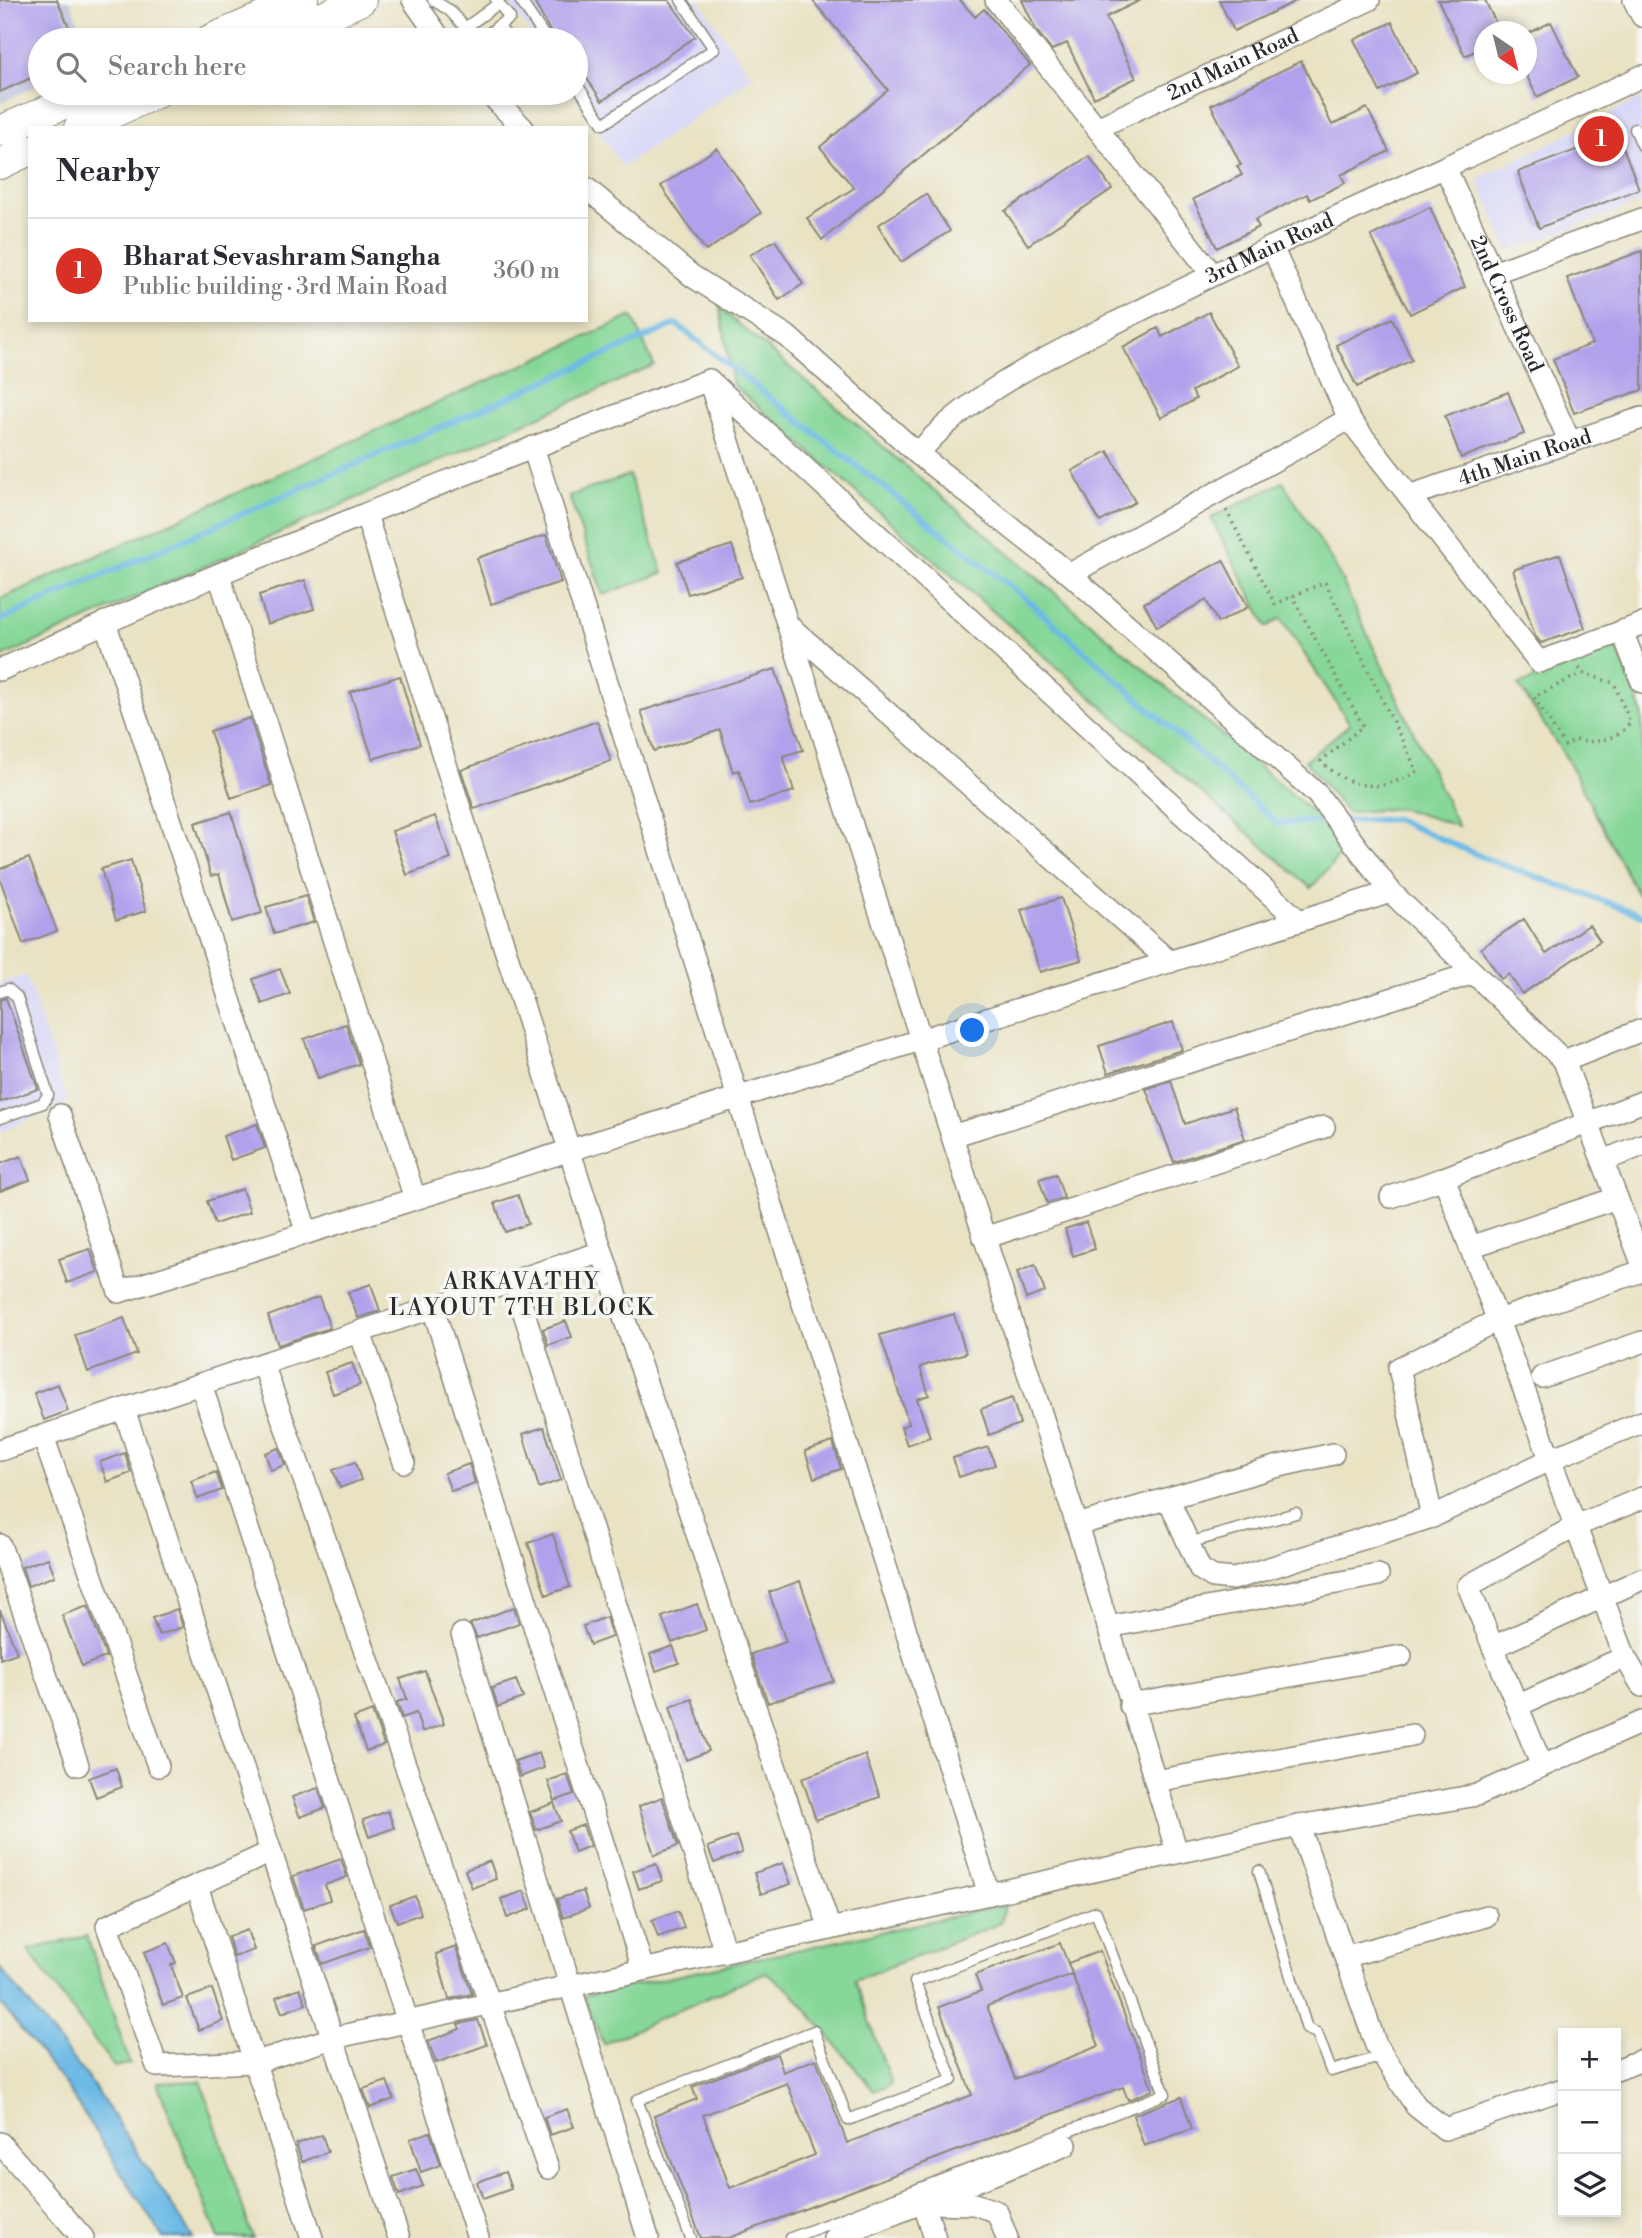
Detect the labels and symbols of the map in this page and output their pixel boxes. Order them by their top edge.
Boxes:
north arrow [1474,21,1537,84]
street label: 2nd Main Road [1163,23,1303,107]
pin: 1 [1578,113,1624,165]
street label: 3rd Main Road [1202,208,1338,290]
street label: 2nd Cross Road [1464,232,1549,376]
street label: 4th Main Road [1455,424,1595,493]
your location [955,1013,989,1047]
district label: ARKAVATHY LAYOUT 7TH BLOCK [389,1268,655,1322]

